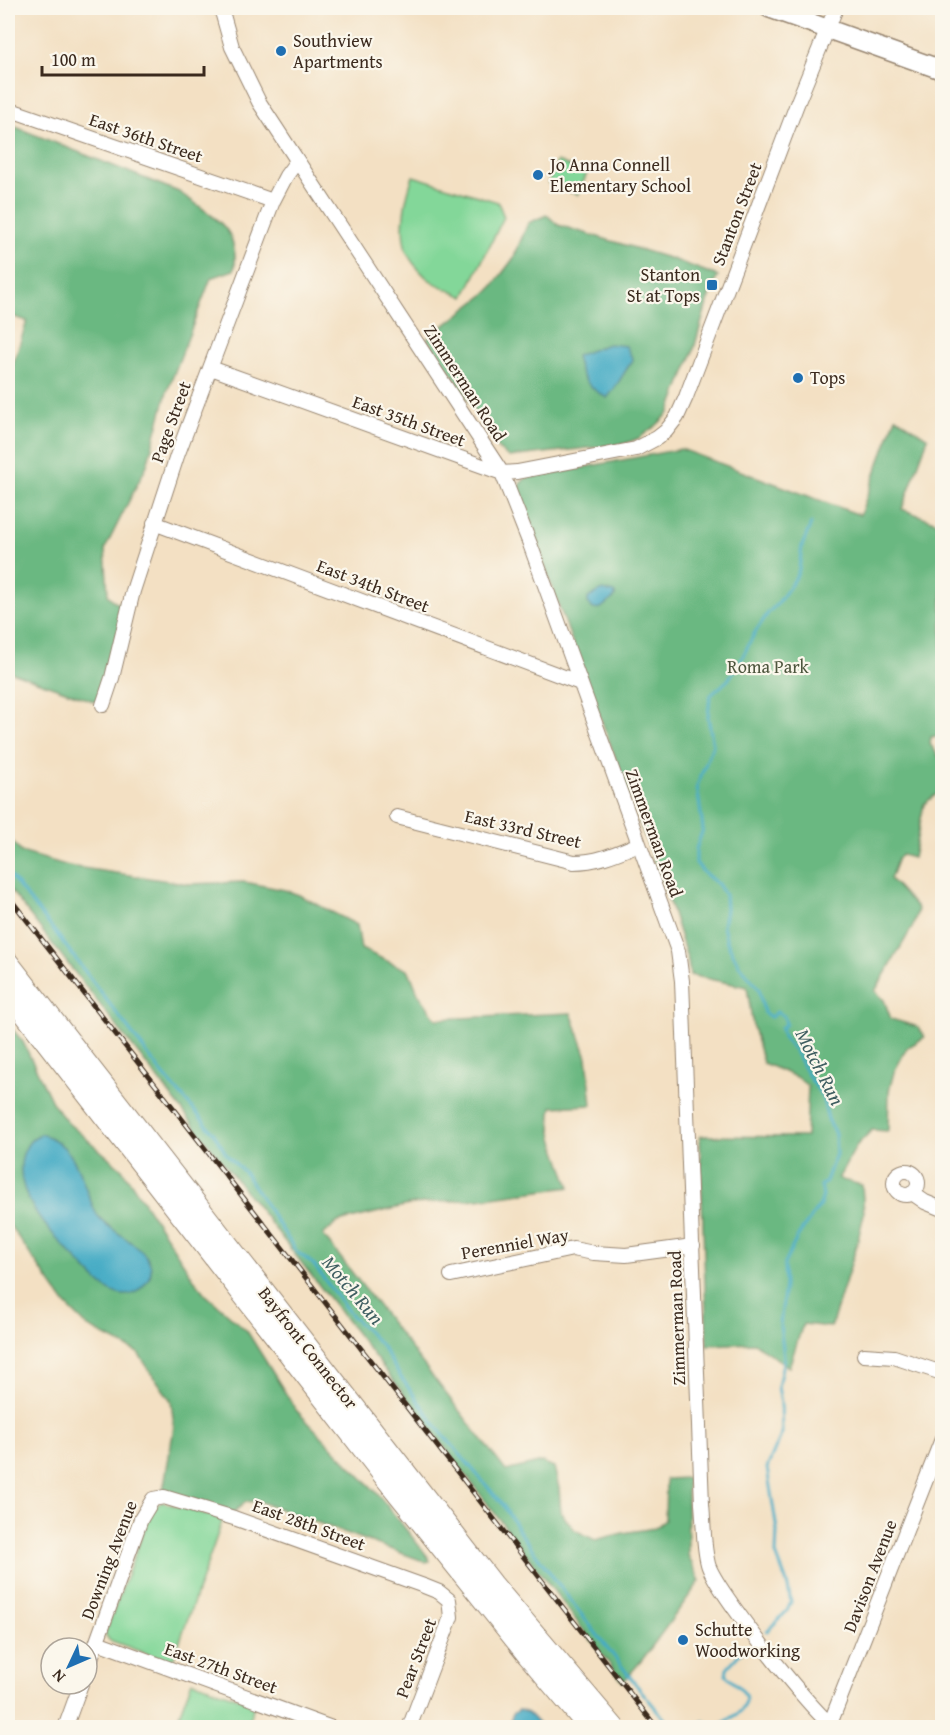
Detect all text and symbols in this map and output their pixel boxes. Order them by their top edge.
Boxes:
place label: Southview Apartments [293,27,383,75]
scale bar [42,39,204,77]
marker: Southview Apartments [274,44,288,58]
text: 100 m [51,46,96,73]
street label: East 36th Street [86,105,207,170]
place label: Jo Anna Connell Elementary School [548,151,691,199]
street label: Stanton Street [704,158,769,269]
marker: Jo Anna Connell Elementary School [531,168,545,182]
place label: Stanton St at Tops [627,261,700,309]
marker: Stanton St at Tops [705,278,719,292]
street label: Zimmerman Road [417,319,514,447]
place label: Tops [810,364,845,391]
marker: Tops [791,371,805,385]
street label: Page Street [143,377,198,466]
street label: East 35th Street [349,388,470,454]
street label: East 34th Street [313,552,434,620]
park label: Roma Park [727,653,810,680]
street label: Zimmerman Road [619,765,690,901]
street label: East 33rd Street [462,802,585,855]
water label: Motch Run [789,1023,852,1110]
street label: Perenniel Way [459,1221,571,1266]
water label: Motch Run [316,1249,391,1331]
street label: Zimmerman Road [661,1250,692,1386]
street label: Bayfront Connector [252,1281,365,1415]
street label: East 28th Street [249,1492,370,1558]
street label: Downing Avenue [73,1496,144,1624]
street label: Davison Avenue [836,1515,903,1636]
street label: Pear Street [388,1613,443,1702]
place label: Schutte Woodworking [695,1616,800,1664]
marker: Schutte Woodworking [676,1633,690,1647]
street label: East 27th Street [161,1635,282,1701]
north arrow [39,1636,99,1696]
text: N [46,1664,71,1689]

